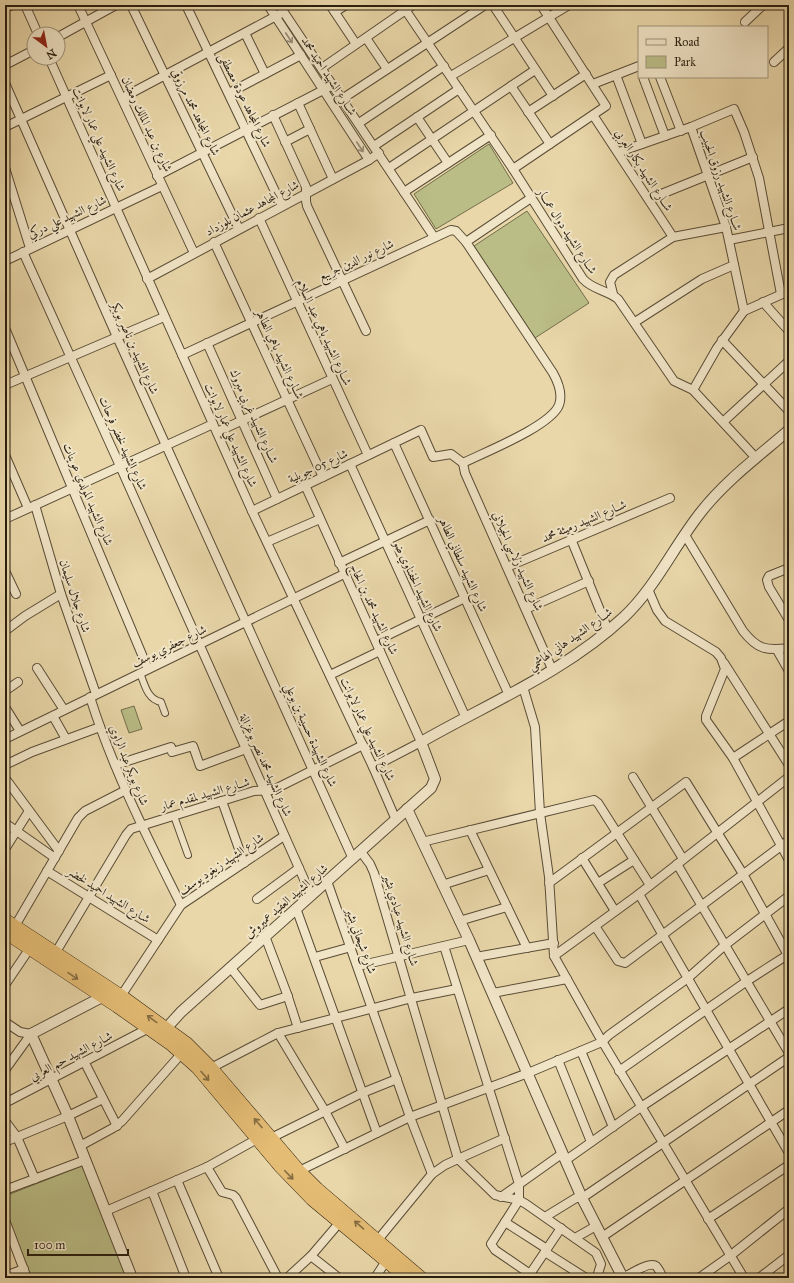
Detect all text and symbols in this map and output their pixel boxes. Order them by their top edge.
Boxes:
north arrow [26,26,66,66]
legend [638,26,768,78]
one-way arrow [285,32,293,43]
street label: شــارع الشهيد احميد محمد [295,34,360,120]
text: Road [674,35,700,49]
text: N [43,46,58,62]
street label: شارع المجاهد عودة مصطفى [213,51,274,151]
text: Park [674,55,696,69]
street label: شارع المجاهد محمد مرزوقي [165,66,223,160]
street label: شارع بن عبد المالك رمضان [115,74,175,176]
street label: شارع الشهيد علي عمار لابوانت [65,85,128,195]
street label: شــارع الشهيد بكار العربي [609,126,676,216]
street label: شــارع الشهيد رزوق الحبيب [693,128,745,234]
one-way arrow [356,141,364,152]
street label: شارع المجاهد عثمان بلوزداد [203,177,303,242]
street label: شــارع الشهيد دوال عمـــار [530,185,600,279]
street label: شارع الشهيد علي دركي [25,192,111,246]
street label: شارع نور الدين جريبع [316,236,398,287]
street label: شــارع الشهيد باهي عبد السلام [290,277,355,389]
street label: شارع الشهيد بن ناصر بوبكر [104,298,162,398]
street label: شــارع الشهيد باهي الطاهر [249,305,307,403]
street label: شــارع الشهيد غربي مبروك [223,367,281,467]
street label: شارع الشهيد علي عمار لابوانت [197,381,260,491]
street label: شارع الشهيد لخضر فرحات [92,394,150,494]
street label: شارع الشهيد المولدي عوينات [56,441,116,549]
street label: شارع 05 جويلية [286,446,352,490]
street label: شــارع الشهيد رميثة محمد [540,497,630,549]
street label: شارع الشهيد زلاسي الجيلاني [486,509,546,615]
street label: شارع الشهيد سلطاني الطاهر [431,512,490,616]
street label: شارع الشهيد الحفناوي ضو [387,537,445,636]
street label: شارع جلال سليمان [53,558,93,636]
street label: شارع الشهيد محمد بن الحاج [343,561,401,659]
street label: شــارع الشهيد هاني الهاشمي [525,605,618,677]
street label: شارع جعفري يوسف [129,622,211,674]
street label: شارع الشهيد علي عمار لابوانت [333,675,398,785]
street label: شارع الشهيدة حسيبة بن بوعلي [277,681,340,791]
street label: شارع الشهيد محمد نصر بوغزالة [233,711,295,820]
street label: شارع بوبكر عبد الراوي [103,723,152,809]
street label: شــارع الشهيد لمقدم عمار [158,775,253,818]
street label: شارع الشهيد زيغود يوسف [176,830,269,901]
street label: شارع الشهيد العقيد عميروش [241,861,333,944]
street label: شـارع الشهيد احميد لخضر [61,863,153,929]
street label: شـارع الشهيد عبادي بشير [376,870,422,969]
street label: شارع شيحاني بشير [338,904,379,977]
one-way arrow [67,972,78,980]
one-way arrow [146,1015,157,1023]
street label: شـارع الشهيد حم العربي [27,1028,117,1087]
one-way arrow [200,1071,209,1082]
one-way arrow [254,1118,263,1128]
one-way arrow [284,1170,294,1180]
one-way arrow [354,1221,364,1230]
scale bar [28,1231,128,1257]
text: 100 m [34,1238,65,1252]

